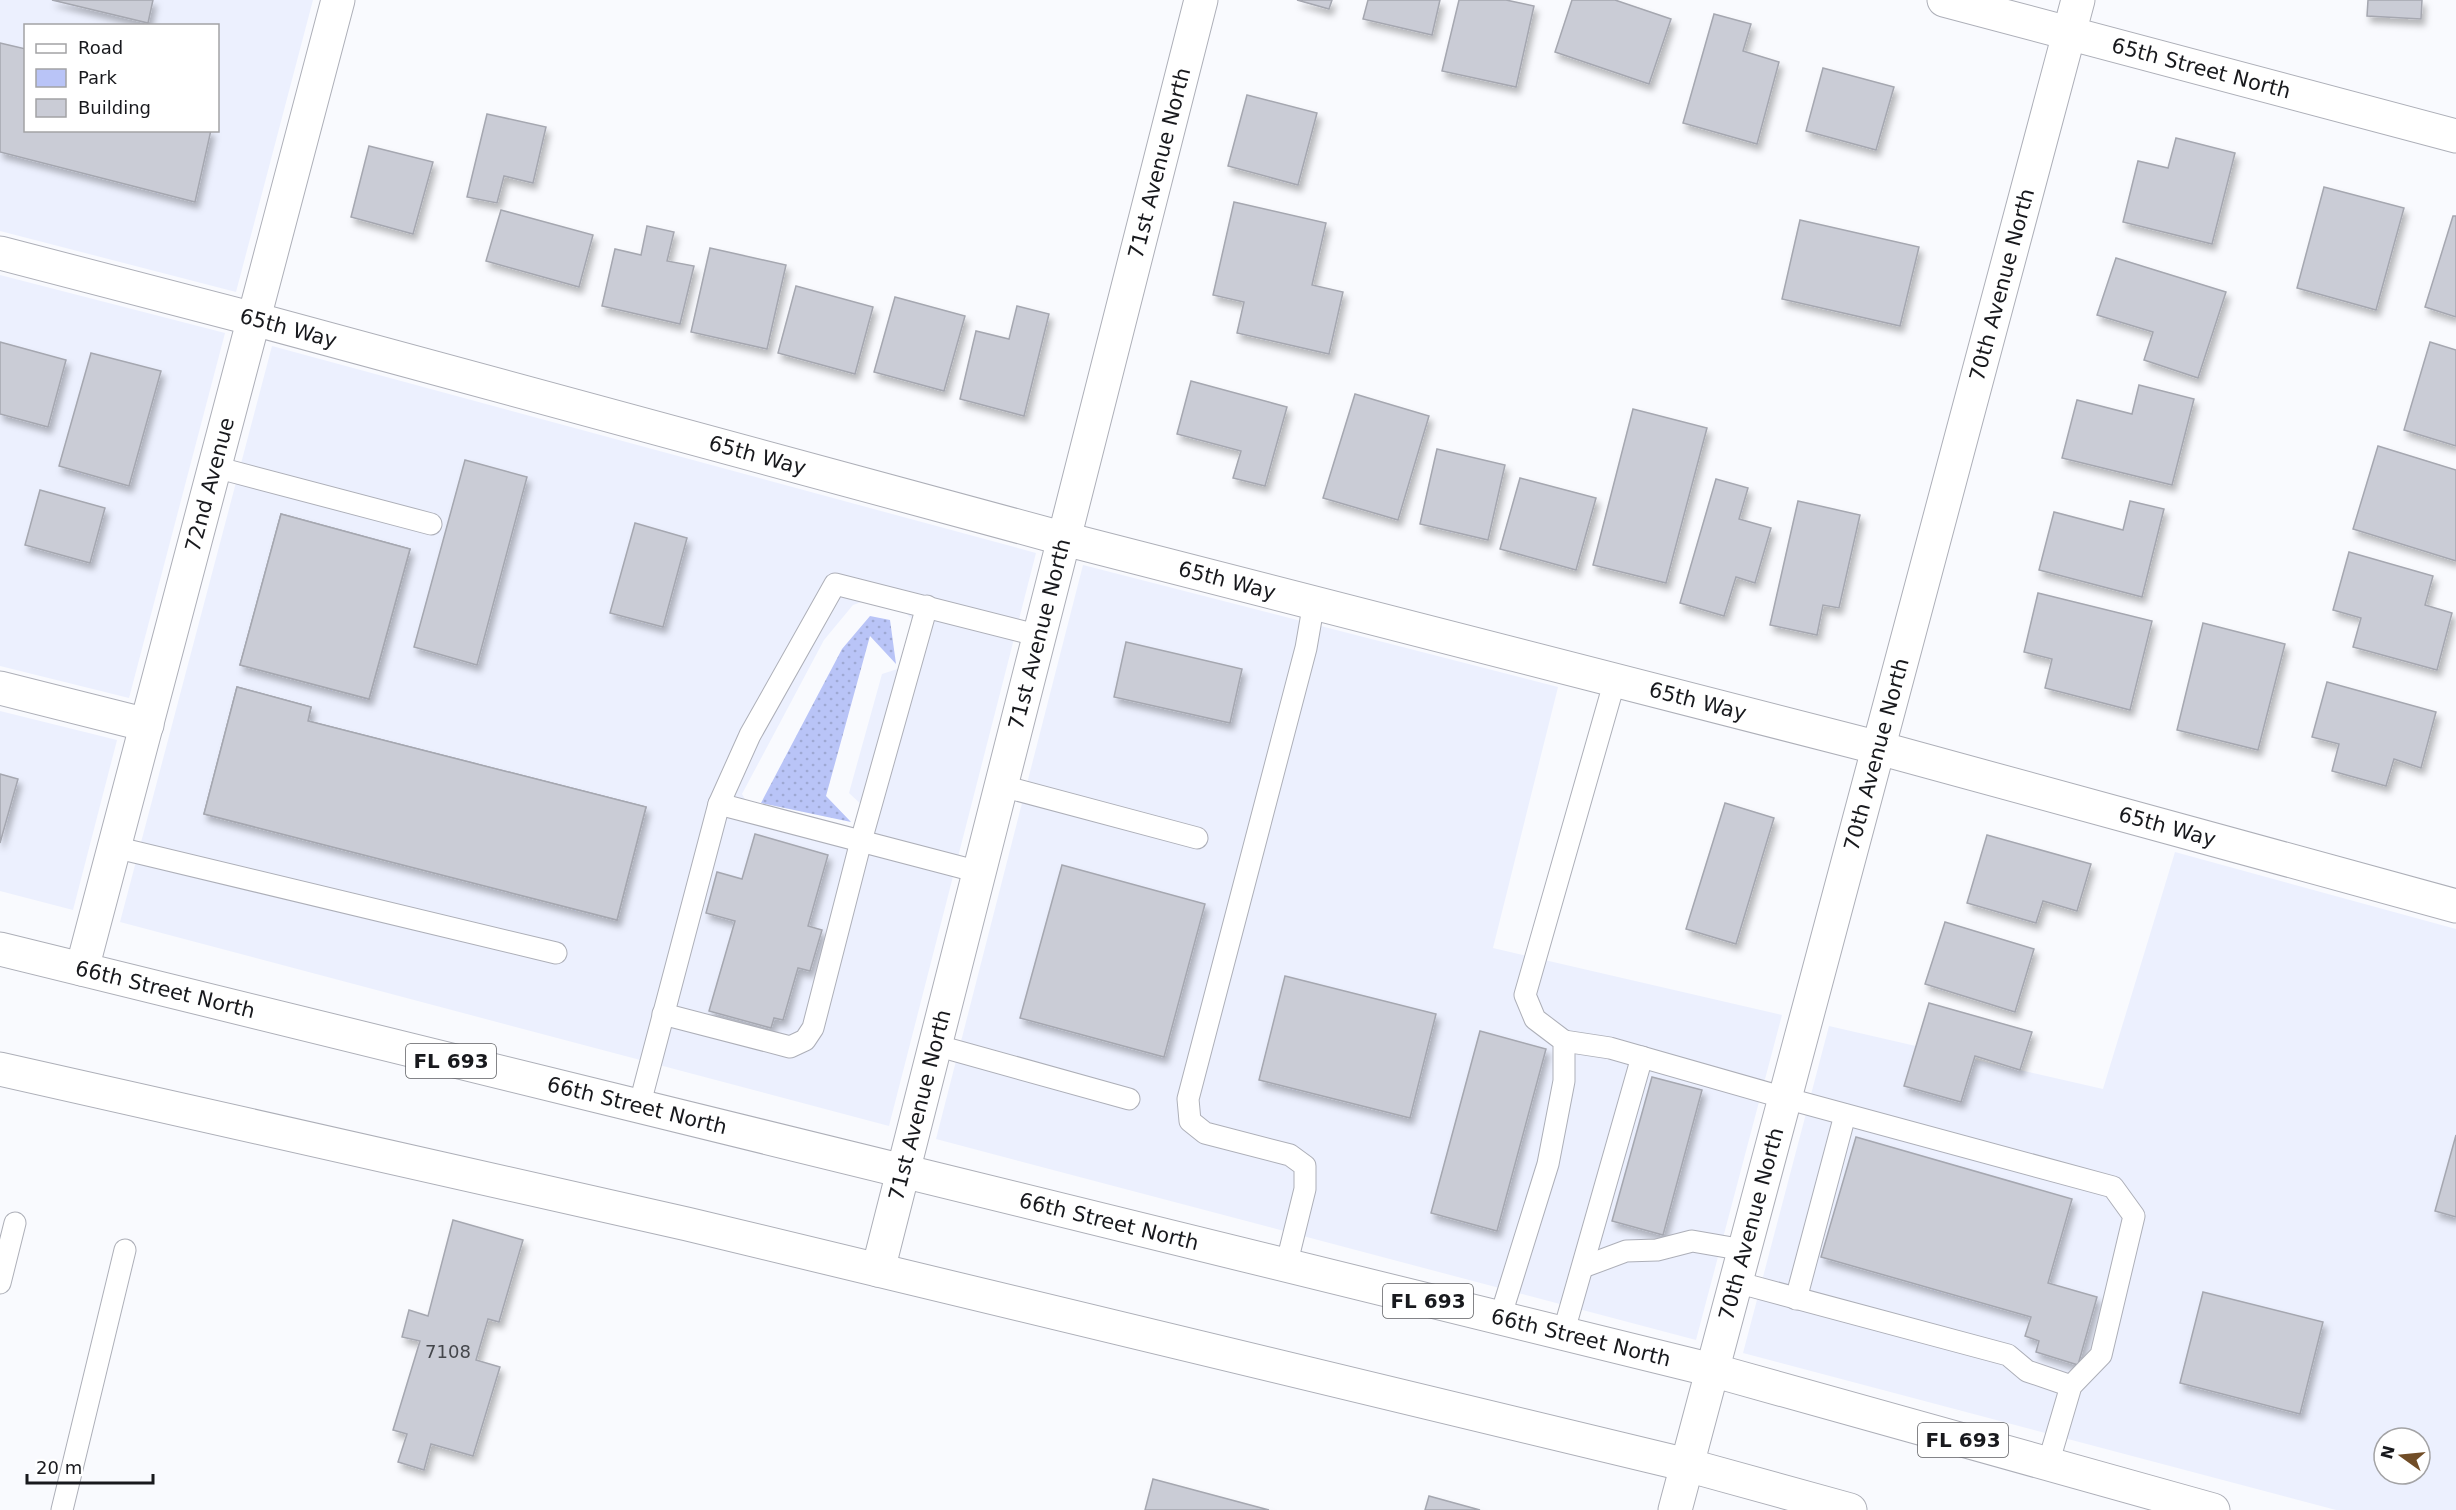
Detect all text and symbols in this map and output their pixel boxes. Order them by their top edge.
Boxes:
legend [24,24,219,132]
street label: 65th Street North [2109,33,2293,104]
text: Road [78,37,123,58]
street label: 71st Avenue North [1124,65,1195,261]
text: Park [78,67,117,88]
text: Building [78,97,151,118]
street label: 70th Avenue North [1965,186,2039,384]
street label: 65th Way [237,304,340,353]
street label: 72nd Avenue [181,415,239,554]
street label: 65th Way [706,431,809,480]
street label: 71st Avenue North [1004,536,1075,732]
street label: 65th Way [1176,557,1278,605]
street label: 70th Avenue North [1839,655,1914,853]
street label: 65th Way [1646,677,1749,725]
street label: 65th Way [2116,802,2218,852]
street label: 66th Street North [73,956,257,1023]
street label: 71st Avenue North [884,1007,956,1203]
road number: FL 693 [406,1044,496,1078]
street label: 66th Street North [545,1072,729,1139]
street label: 70th Avenue North [1714,1125,1789,1323]
street label: 66th Street North [1017,1188,1201,1255]
road number: FL 693 [1383,1284,1473,1318]
street label: 66th Street North [1489,1304,1673,1371]
house number: 7108 [425,1341,471,1362]
road number: FL 693 [1918,1423,2008,1457]
north arrow [2372,1426,2432,1486]
text: N [2377,1443,2399,1461]
scale bar [27,1447,153,1485]
text: 20 m [36,1457,82,1478]

